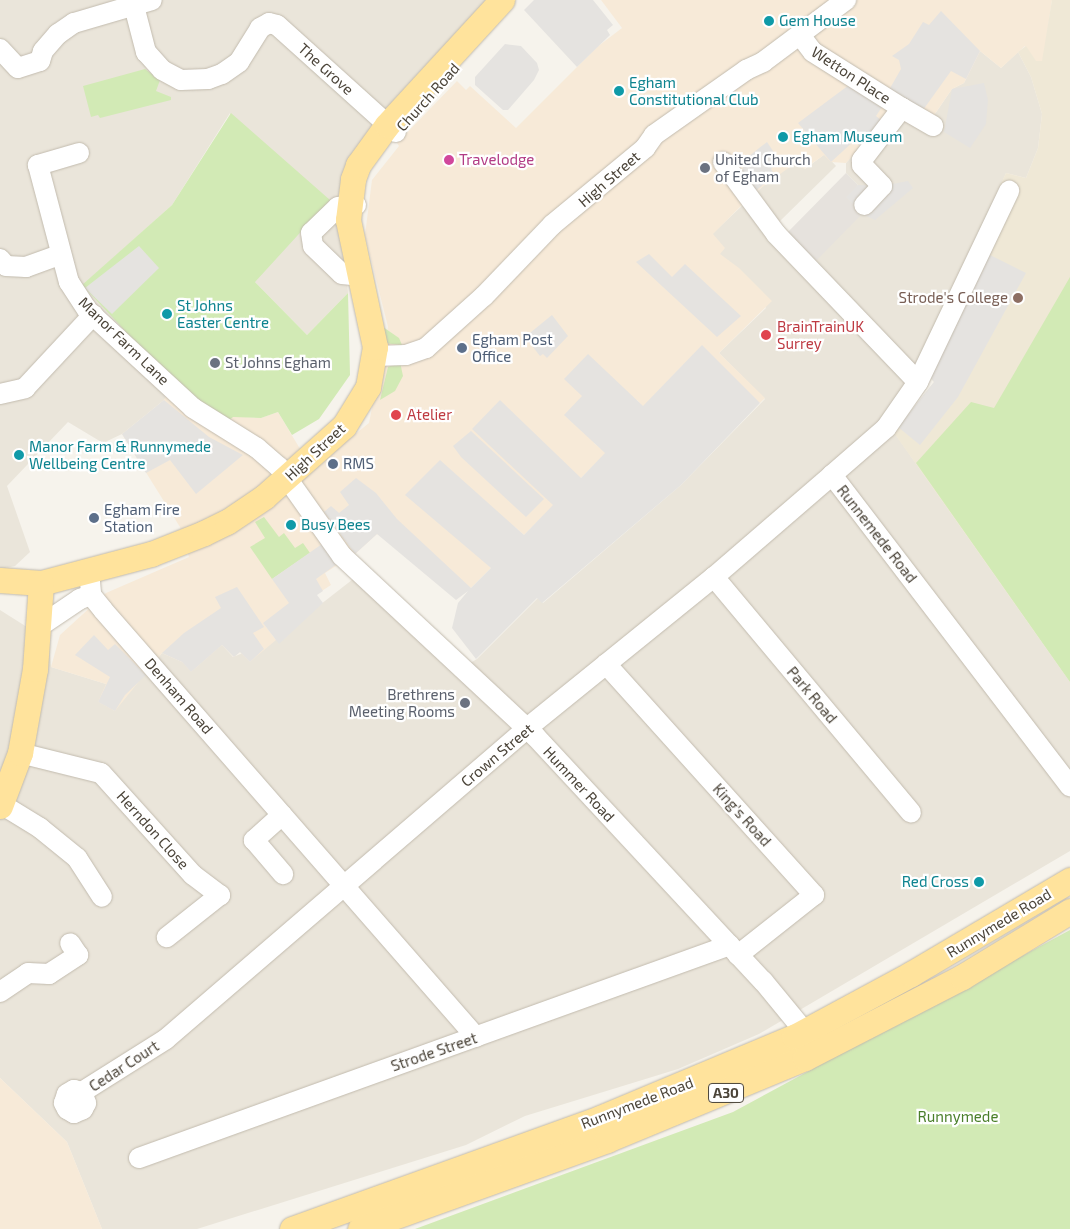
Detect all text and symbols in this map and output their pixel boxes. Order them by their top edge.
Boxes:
place label: Gem House [779,12,856,30]
marker: Gem House [763,15,775,27]
street label: The Grove [295,39,357,99]
street label: Wetton Place [808,43,894,107]
street label: Church Road [393,59,463,135]
place label: Egham Constitutional Club [629,73,759,108]
marker: Egham Constitutional Club [613,85,625,97]
place label: Egham Museum [793,128,902,146]
marker: Egham Museum [777,131,789,143]
street label: High Street [574,147,644,211]
place label: United Church of Egham [715,150,811,185]
place label: Travelodge [459,151,534,169]
marker: Travelodge [443,154,455,166]
marker: United Church of Egham [699,162,711,174]
place label: Strode's College [899,289,1008,307]
marker: Strode's College [1012,292,1024,304]
street label: Manor Farm Lane [75,293,173,389]
place label: St Johns Easter Centre [177,296,269,331]
marker: St Johns Easter Centre [161,308,173,320]
place label: BrainTrainUK Surrey [777,317,864,352]
marker: BrainTrainUK Surrey [759,328,773,342]
place label: Egham Post Office [472,330,553,365]
marker: Egham Post Office [456,342,468,354]
place label: St Johns Egham [225,354,331,372]
marker: St Johns Egham [209,357,221,369]
place label: Atelier [407,406,452,424]
marker: Atelier [389,408,403,422]
street label: High Street [281,420,349,484]
place label: Manor Farm & Runnymede Wellbeing Centre [29,437,211,472]
marker: Manor Farm & Runnymede Wellbeing Centre [13,449,25,461]
place label: RMS [343,455,374,473]
marker: RMS [327,458,339,470]
street label: Runnemede Road [833,482,921,586]
place label: Egham Fire Station [104,500,180,535]
marker: Egham Fire Station [88,512,100,524]
place label: Busy Bees [301,516,371,534]
marker: Busy Bees [285,519,297,531]
street label: Denham Road [141,654,217,738]
street label: Park Road [783,663,841,727]
place label: Brethrens Meeting Rooms [349,685,455,720]
marker: Brethrens Meeting Rooms [459,697,471,709]
street label: Crown Street [457,720,537,790]
street label: Hummer Road [539,742,619,826]
street label: King's Road [709,780,775,850]
street label: Herndon Close [113,787,193,873]
place label: Red Cross [902,873,969,891]
marker: Red Cross [973,876,985,888]
street label: Runnymede Road [943,885,1055,961]
street label: Strode Street [388,1029,480,1075]
street label: Cedar Court [85,1037,163,1095]
street label: Runnymede Road [578,1073,696,1133]
road number: A30 [707,1082,745,1104]
park label: Runnymede [917,1108,999,1126]

